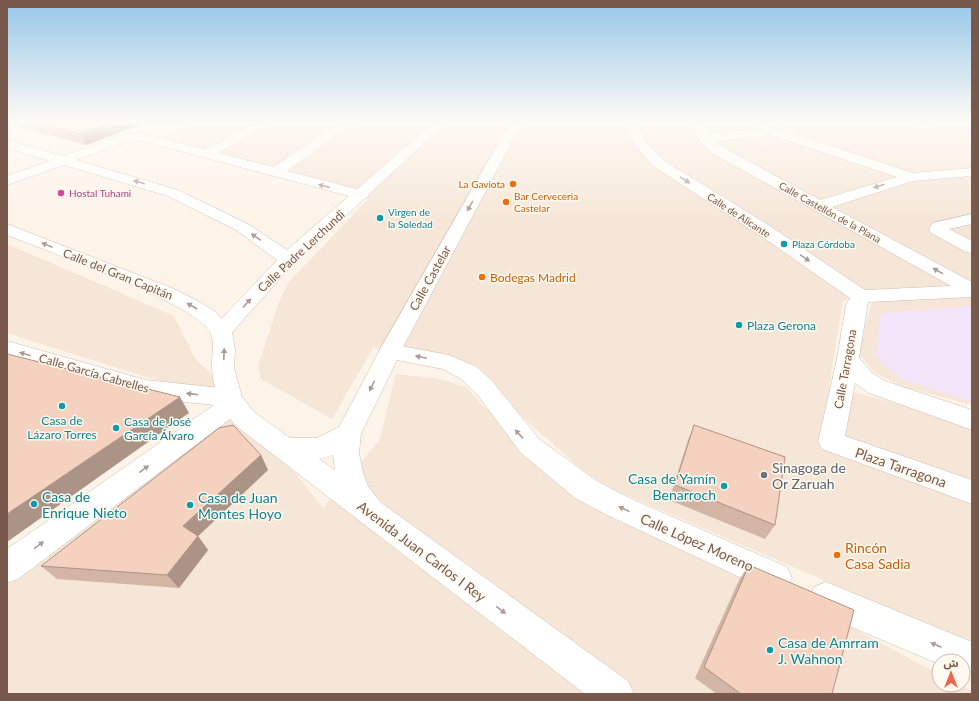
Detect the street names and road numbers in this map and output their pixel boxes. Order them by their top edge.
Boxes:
street label: Calle Castellón de la Plana [777,179,883,245]
street label: Calle de Alicante [705,190,773,240]
street label: Calle Padre Lerchundi [254,207,348,295]
street label: Calle Castelar [406,242,454,313]
street label: Calle del Gran Capitán [61,245,175,303]
street label: Calle Tarragona [831,328,859,410]
street label: Calle García Cabrelles [37,350,151,396]
street label: Plaza Tarragona [853,443,949,491]
street label: Avenida Juan Carlos I Rey [354,497,490,605]
street label: Calle López Moreno [638,509,756,575]

